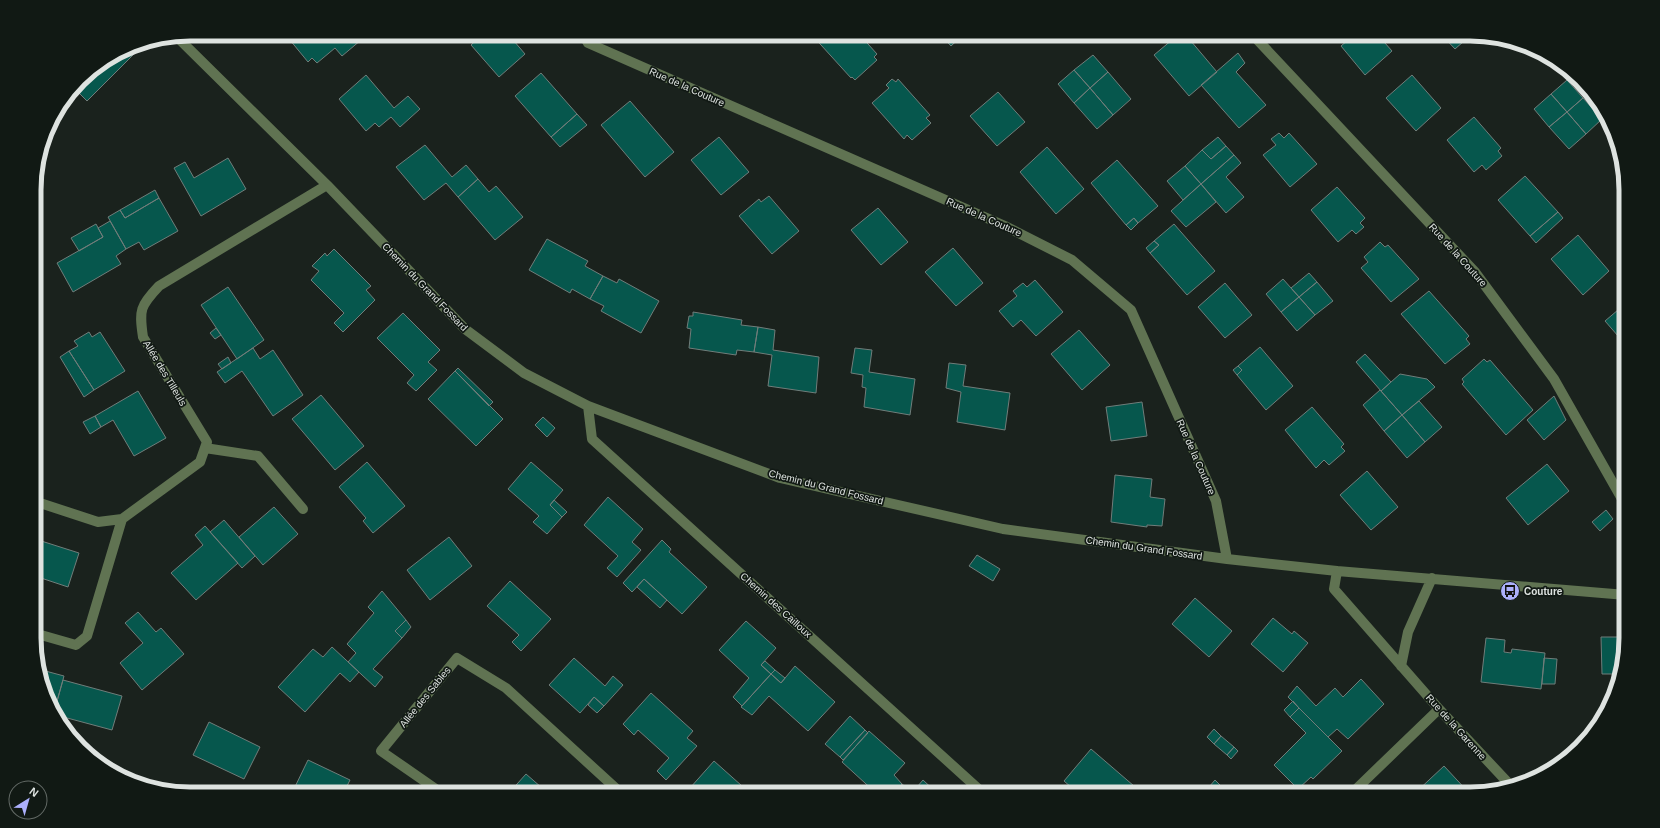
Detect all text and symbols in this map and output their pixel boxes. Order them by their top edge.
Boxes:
street label: Rue de la Couture [648,65,727,109]
street label: Rue de la Couture [945,195,1024,239]
street label: Rue de la Couture [1427,221,1490,289]
street label: Chemin du Grand Fossard [380,241,470,333]
street label: Allée des Tilleuls [141,338,189,408]
street label: Rue de la Couture [1174,418,1218,497]
street label: Chemin du Grand Fossard [767,467,885,507]
street label: Chemin du Grand Fossard [1085,534,1203,562]
street label: Chemin des Cailloux [738,570,814,640]
bus stop icon: Couture [1499,580,1521,602]
place label: Couture [1524,586,1563,597]
street label: Allée des Sables [397,665,453,729]
street label: Rue de la Garenne [1424,692,1489,762]
north arrow [8,780,48,820]
text: N [27,785,41,799]

